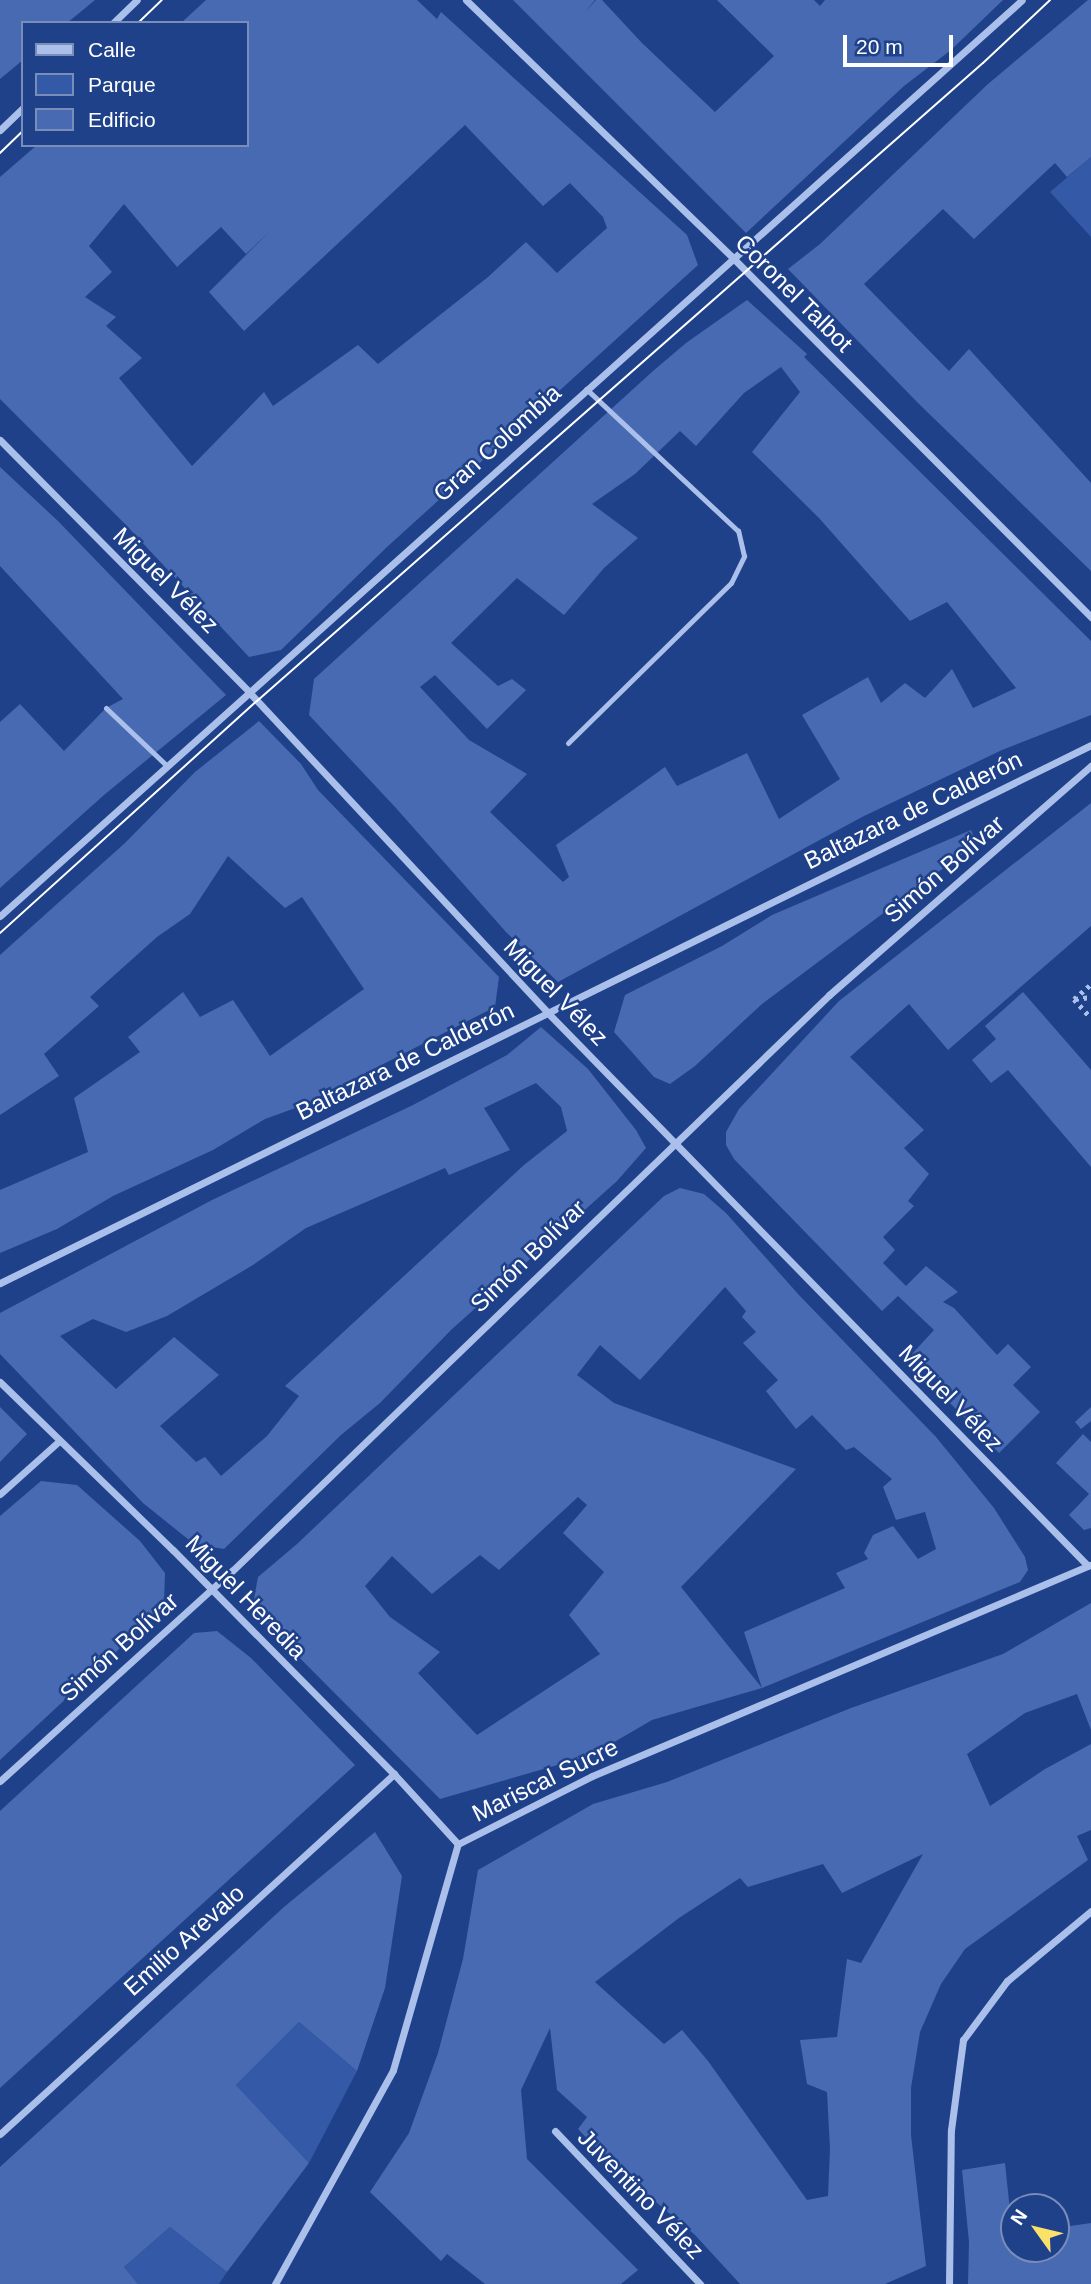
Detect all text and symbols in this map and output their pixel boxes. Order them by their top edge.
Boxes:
legend [21,21,248,147]
scale bar [846,21,956,65]
text: 20 m [856,35,903,58]
text: Calle [88,38,136,61]
text: Parque [88,73,156,96]
text: Edificio [88,108,156,131]
street label: Coronel Talbot [729,228,859,358]
street label: Gran Colombia [427,378,567,508]
street label: Miguel Vélez [107,521,225,639]
street label: Baltazara de Calderón [799,745,1027,875]
street label: Simón Bolívar [878,809,1010,929]
street label: Miguel Vélez [498,933,614,1051]
street label: Baltazara de Calderón [291,996,519,1126]
street label: Simón Bolívar [464,1194,592,1318]
street label: Miguel Vélez [893,1339,1009,1457]
street label: Miguel Heredia [180,1529,312,1665]
street label: Simón Bolívar [54,1586,184,1708]
street label: Mariscal Sucre [467,1732,623,1828]
street label: Emilio Arevalo [117,1878,251,2002]
street label: Juventino Vélez [572,2123,710,2265]
north arrow [1000,2193,1070,2263]
text: N [1006,2206,1031,2229]

